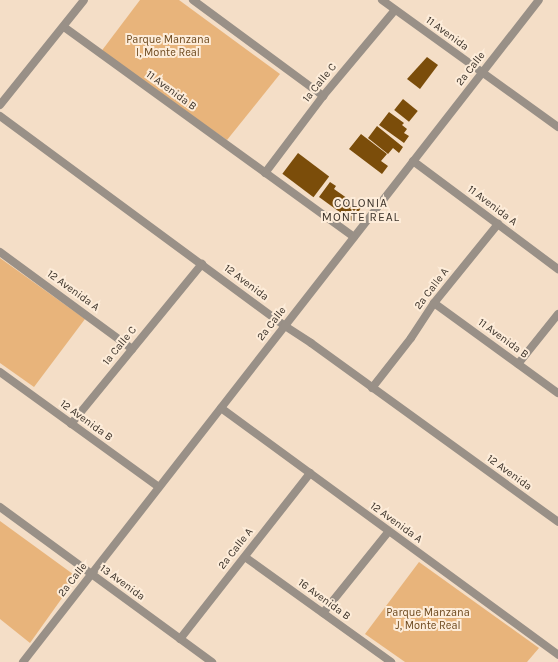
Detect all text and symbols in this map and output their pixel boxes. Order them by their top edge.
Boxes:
street label: 11 Avenida [423,14,471,54]
park label: Parque Manzana I, Monte Real [126,34,210,60]
street label: 2a Calle [454,49,488,89]
street label: 1a Calle C [300,61,340,105]
street label: 11 Avenida B [143,68,199,114]
street label: 11 Avenida A [465,183,519,229]
district label: COLONIA MONTE REAL [322,197,400,225]
street label: 12 Avenida [221,262,271,304]
street label: 2a Calle A [412,266,452,312]
street label: 12 Avenida A [44,268,102,314]
street label: 2a Calle [255,304,289,344]
street label: 11 Avenida B [475,316,531,362]
street label: 1a Calle C [100,324,140,368]
street label: 12 Avenida B [57,397,115,445]
street label: 12 Avenida [484,452,534,494]
street label: 12 Avenida A [367,500,425,546]
street label: 2a Calle A [216,526,256,572]
street label: 2a Calle [56,560,90,600]
street label: 13 Avenida [97,562,147,604]
street label: 16 Avenida B [295,577,353,623]
park label: Parque Manzana J, Monte Real [386,607,470,633]

